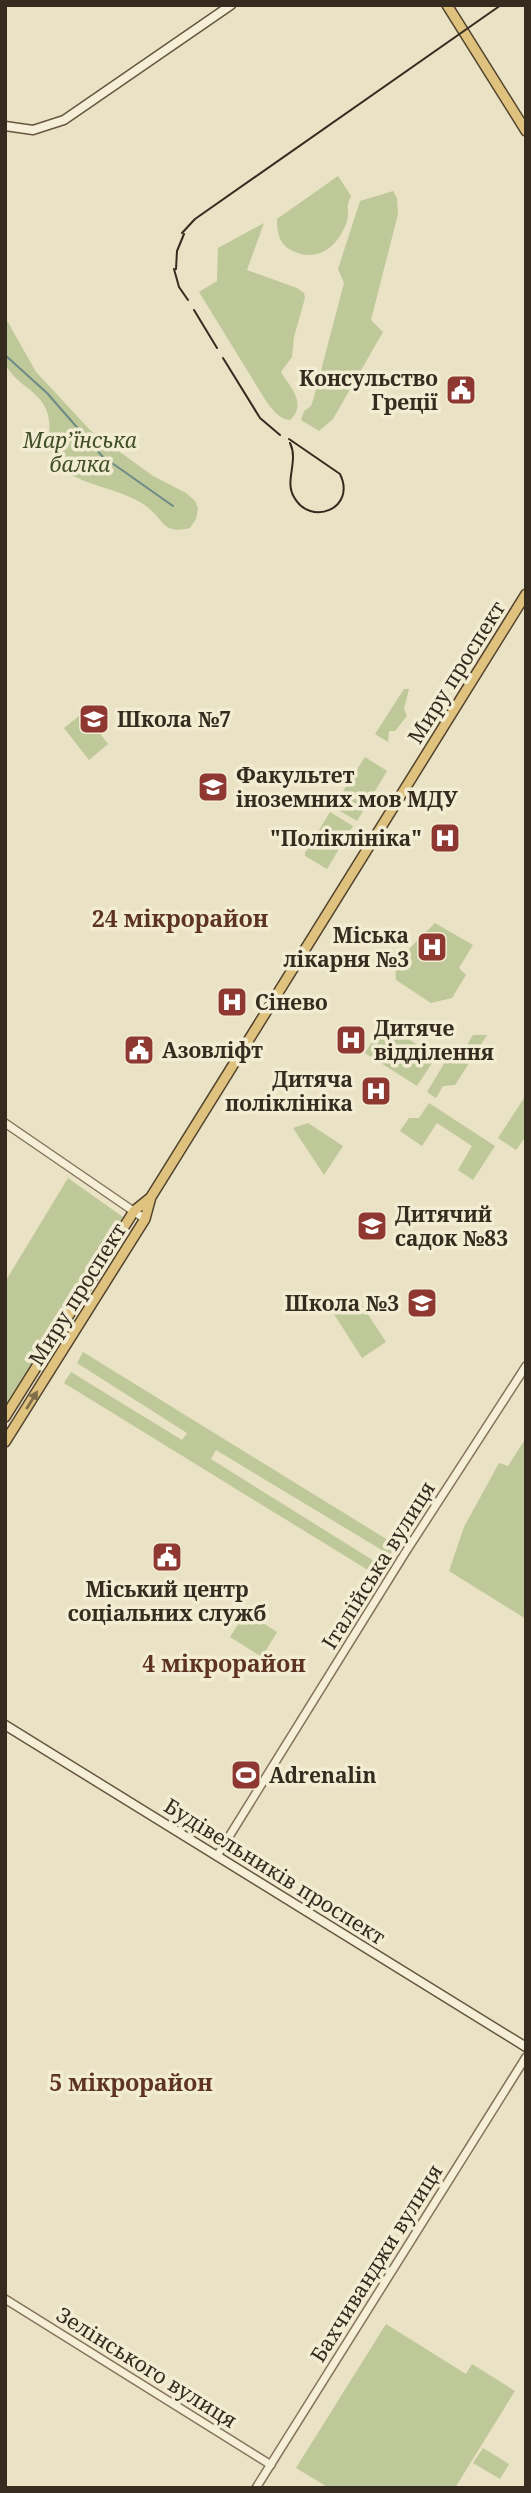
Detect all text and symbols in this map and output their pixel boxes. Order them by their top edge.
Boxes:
place label: Консульство Греції [299,364,439,416]
public building icon: Консульство Греції [444,373,478,407]
park label: Мар’їнська балка [22,426,137,478]
street label: Миру проспект [401,595,511,749]
school or university icon: Школа №7 [77,702,111,736]
place label: Школа №7 [117,705,231,733]
place label: Факультет іноземних мов МДУ [236,761,458,813]
school or university icon: Факультет іноземних мов МДУ [196,770,230,804]
hospital icon: "Поліклініка" [428,821,462,855]
place label: "Поліклініка" [270,824,422,852]
district label: 24 мікрорайон [92,902,269,934]
place label: Міська лікарня №3 [284,921,409,973]
hospital icon: Міська лікарня №3 [415,930,449,964]
hospital icon: Сінево [215,985,249,1019]
place label: Сінево [255,988,328,1016]
place label: Дитяче відділення [374,1014,494,1066]
hospital icon: Дитяче відділення [334,1023,368,1057]
public building icon: Азовліфт [122,1033,156,1067]
place label: Азовліфт [162,1036,263,1064]
place label: Дитяча поліклініка [225,1065,353,1117]
hospital icon: Дитяча поліклініка [359,1074,393,1108]
place label: Дитячий садок №83 [395,1200,508,1252]
school or university icon: Дитячий садок №83 [355,1209,389,1243]
street label: Миру проспект [22,1217,132,1371]
school or university icon: Школа №3 [405,1286,439,1320]
place label: Школа №3 [285,1289,399,1317]
one-way arrow [25,1390,38,1410]
street label: Італійська вулиця [315,1476,441,1654]
public building icon: Міський центр соціальних служб [150,1540,184,1574]
place label: Міський центр соціальних служб [68,1575,266,1627]
district label: 4 мікрорайон [142,1647,306,1679]
sports icon: Adrenalin [229,1758,263,1792]
place label: Adrenalin [269,1761,376,1789]
street label: Будівельників проспект [159,1791,391,1951]
district label: 5 мікрорайон [49,2066,213,2098]
street label: Бахчиванджи вулиця [304,2159,448,2367]
street label: Зелінського вулиця [51,2300,243,2434]

